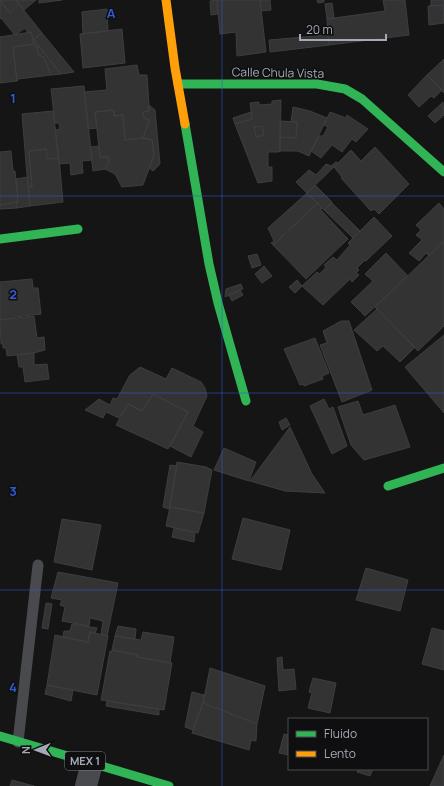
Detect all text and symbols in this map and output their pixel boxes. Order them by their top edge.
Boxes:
text: A [107,4,116,22]
scale bar [300,16,386,42]
text: 20 m [306,21,333,38]
street label: Calle Chula Vista [232,63,324,82]
text: 1 [10,89,16,107]
text: 2 [9,285,17,303]
text: 3 [9,482,17,500]
text: 4 [9,678,17,696]
legend [288,718,428,770]
text: Fluido [324,725,357,742]
north arrow [16,730,56,770]
text: Lento [324,745,356,762]
text: N [18,746,33,754]
road number: MEX 1 [65,752,105,770]

